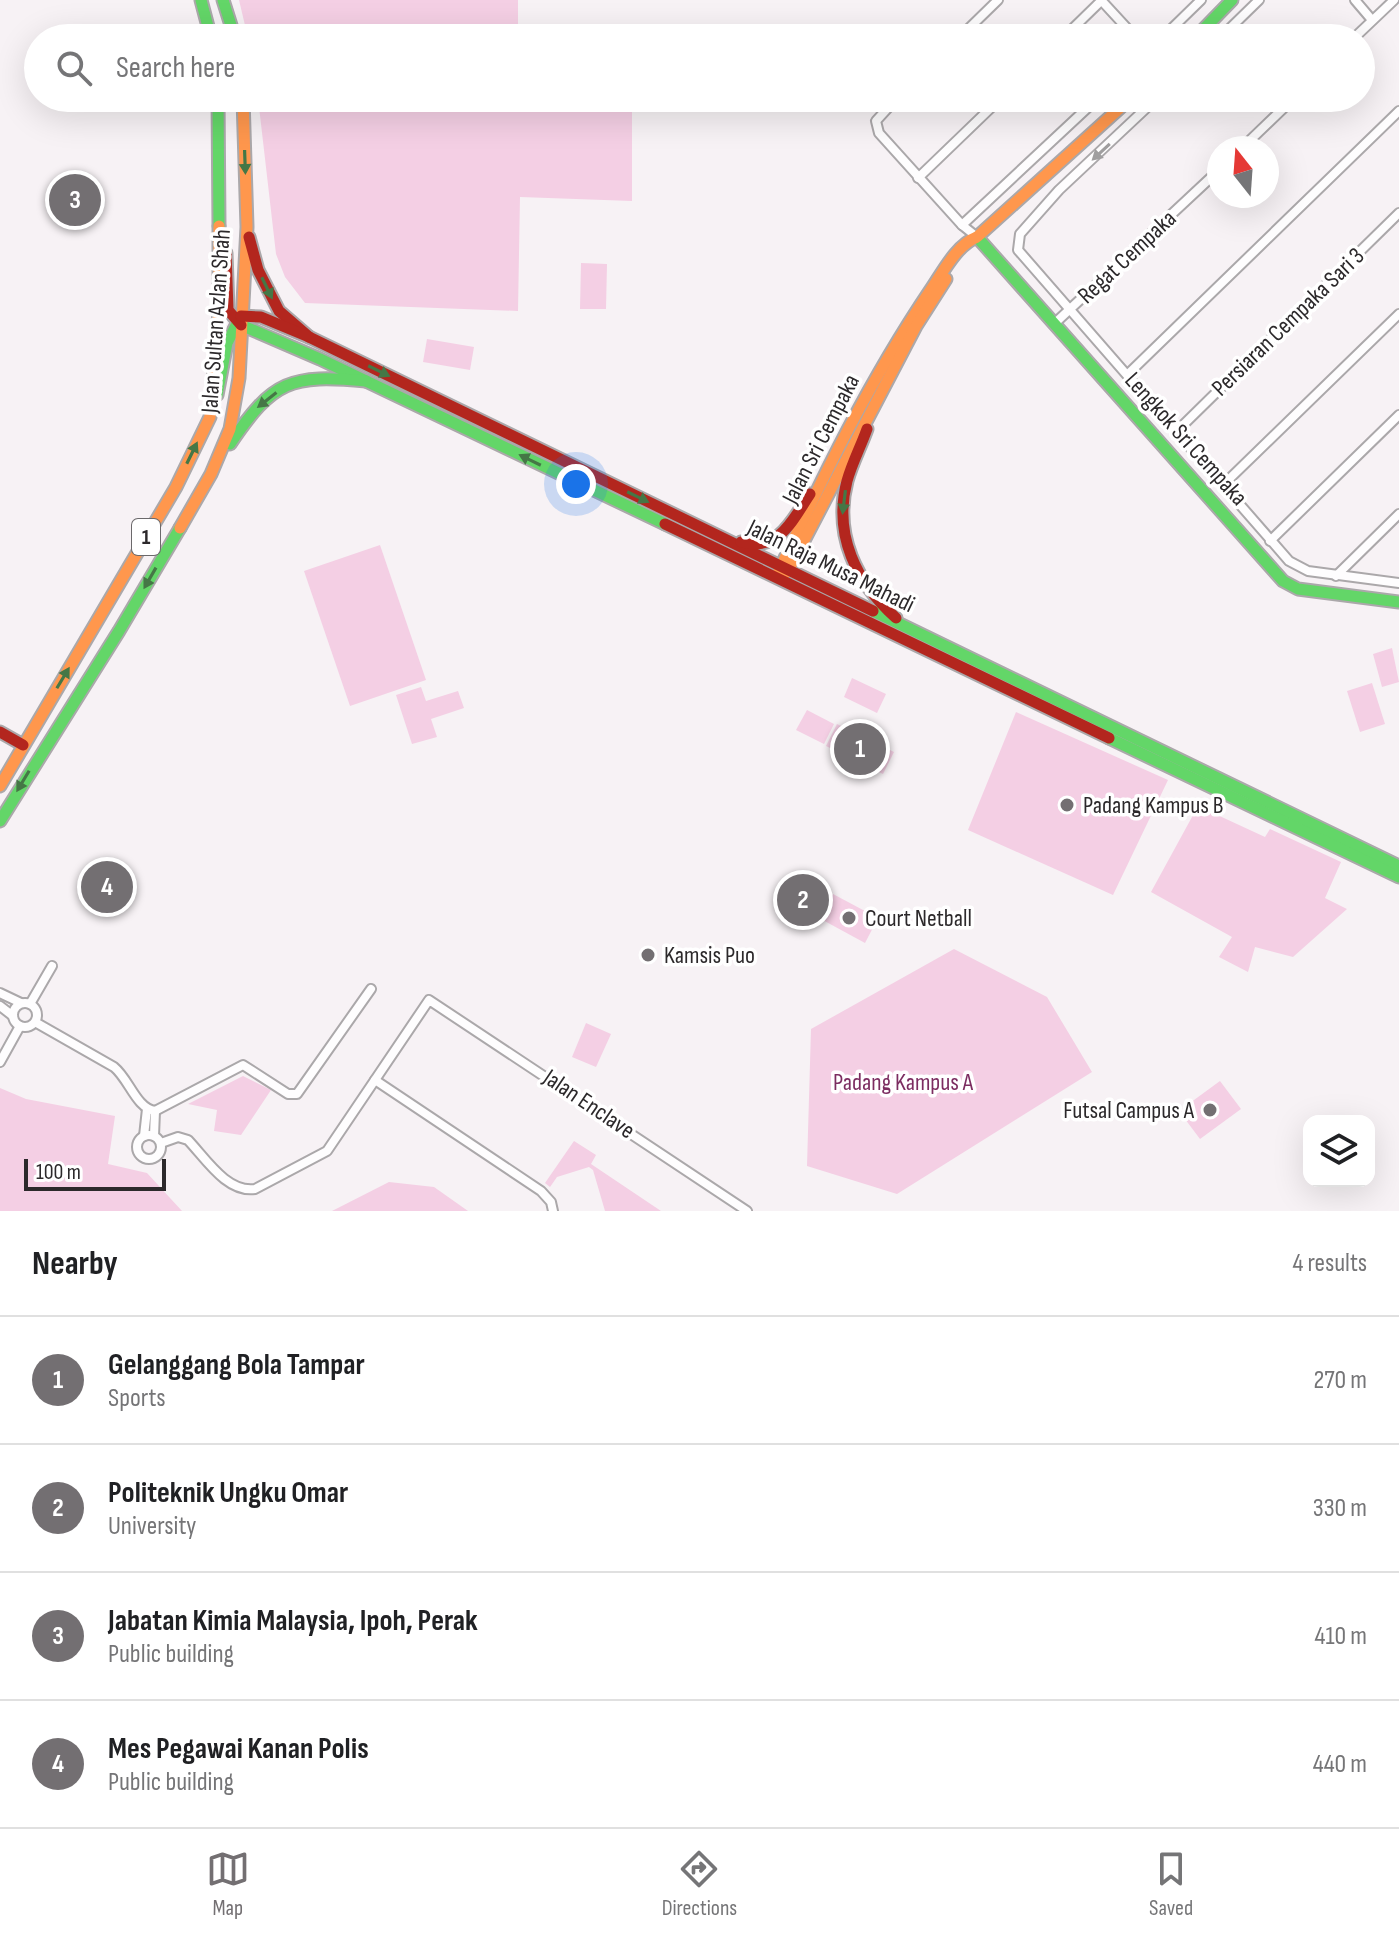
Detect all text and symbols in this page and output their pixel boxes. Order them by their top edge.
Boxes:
search box [24,24,1375,112]
icon: search [52,46,96,90]
text: Search here [116,50,235,86]
north arrow [1207,136,1279,208]
one-way arrow [1091,142,1110,160]
one-way arrow [238,150,251,175]
pin: 3 [49,170,101,230]
street label: Regat Cempaka [1072,204,1182,310]
street label: Jalan Sultan Azlan Shah [195,228,237,415]
street label: Persiaran Cempaka Sari 3 [1206,242,1370,402]
one-way arrow [260,277,274,300]
one-way arrow [367,364,391,378]
street label: Lengkok Sri Cempaka [1119,366,1253,512]
street label: Jalan Sri Cempaka [776,369,866,509]
one-way arrow [257,391,277,407]
one-way arrow [186,441,199,464]
one-way arrow [519,453,542,467]
your location [556,464,596,504]
one-way arrow [627,490,650,503]
one-way arrow [837,490,850,515]
street label: Jalan Raja Musa Mahadi [742,512,919,619]
road number: 1 [132,519,160,555]
one-way arrow [143,567,157,589]
one-way arrow [56,667,70,689]
pin: 1 [834,719,886,779]
one-way arrow [16,770,30,792]
place label: Padang Kampus B [1083,791,1223,820]
marker: Padang Kampus B [1058,796,1076,814]
pin: 4 [81,857,133,917]
pin: 2 [777,870,829,930]
place label: Court Netball [865,904,972,933]
marker: Court Netball [840,909,858,927]
place label: Kamsis Puo [664,941,755,970]
marker: Kamsis Puo [639,946,657,964]
street label: Jalan Enclave [537,1062,640,1145]
park label: Padang Kampus A [833,1068,974,1097]
place label: Futsal Campus A [1063,1096,1195,1125]
marker: Futsal Campus A [1201,1101,1219,1119]
map controls [1303,1115,1375,1187]
button: layers [1303,1115,1375,1187]
scale bar [24,1155,166,1191]
text: 100 m [36,1159,81,1186]
text: Nearby [32,1243,118,1284]
text: 4 results [1292,1248,1367,1279]
text: Gelanggang Bola Tampar [108,1347,365,1383]
text: 1 [53,1365,63,1396]
text: 270 m [1314,1365,1367,1396]
text: Sports [108,1383,166,1414]
text: Politeknik Ungku Omar [108,1475,348,1511]
text: 2 [52,1493,64,1524]
text: 330 m [1313,1493,1367,1524]
text: University [108,1511,196,1542]
text: Jabatan Kimia Malaysia, Ipoh, Perak [108,1603,478,1639]
text: 3 [52,1621,64,1652]
text: 410 m [1315,1621,1367,1652]
text: Public building [108,1639,234,1670]
text: Mes Pegawai Kanan Polis [108,1731,369,1767]
text: 4 [52,1749,64,1780]
text: 440 m [1313,1749,1367,1780]
text: Public building [108,1767,234,1798]
tab: Map [206,1847,250,1922]
tab: Directions [662,1847,737,1922]
tab: Saved [1149,1847,1193,1922]

